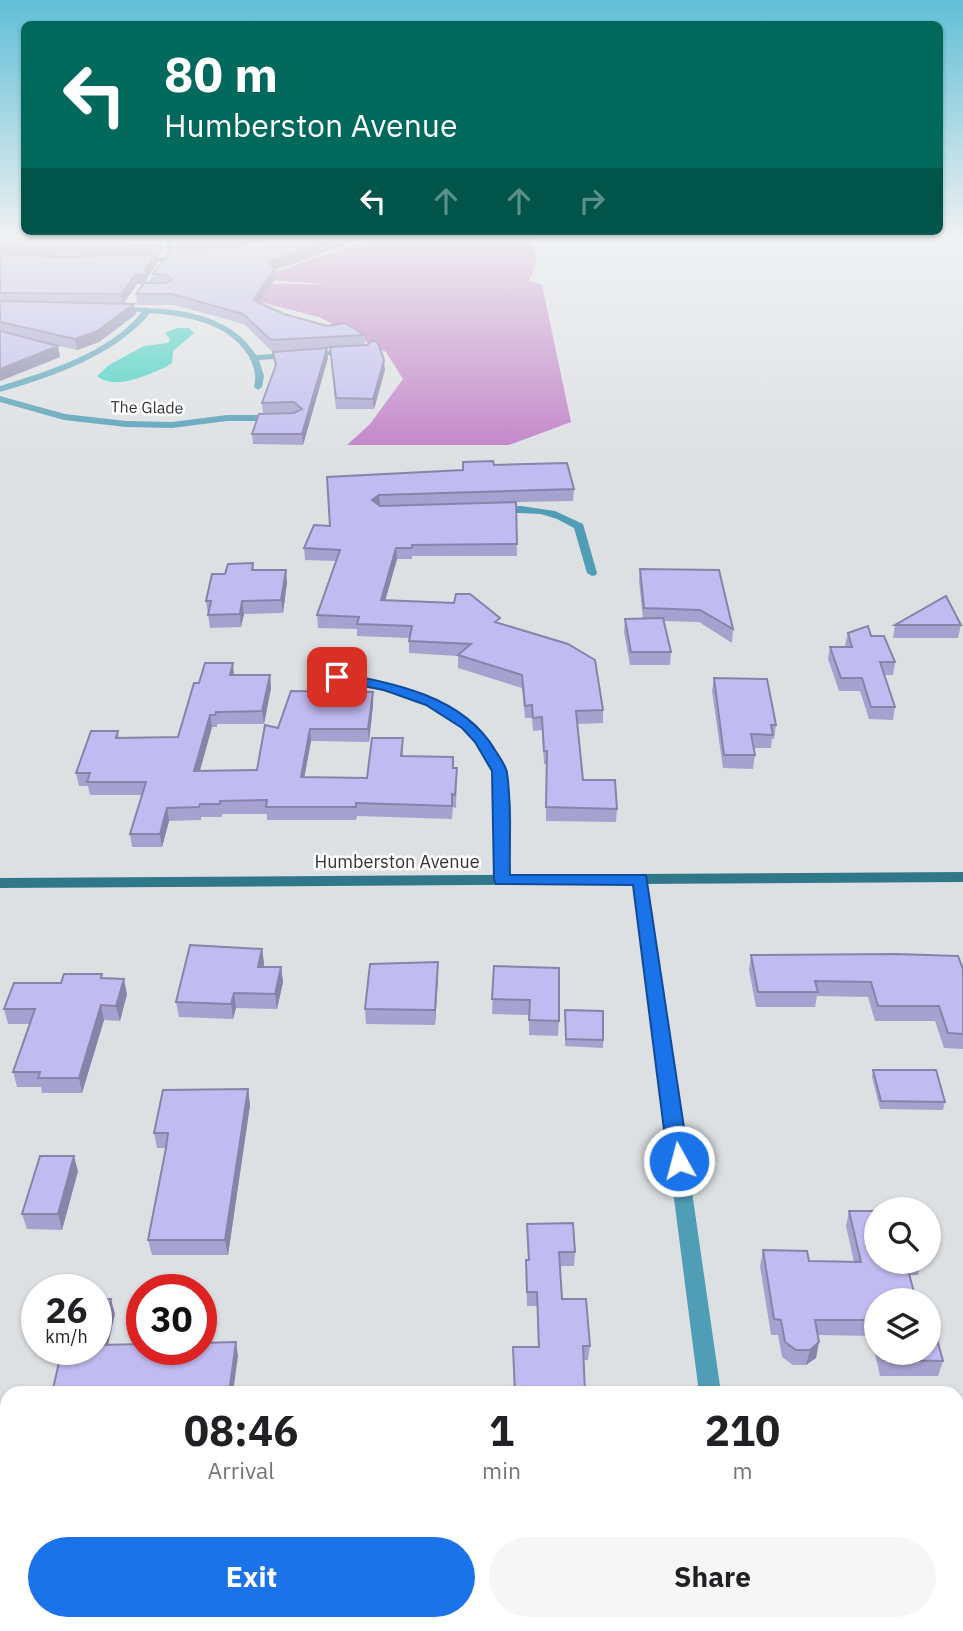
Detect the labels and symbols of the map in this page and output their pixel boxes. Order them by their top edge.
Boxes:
street label: The Glade [110,396,184,418]
pin [307,647,367,707]
street label: Humberston Avenue [314,850,480,873]
position arrow [642,1124,716,1198]
speed limit sign: 30 [126,1274,217,1365]

